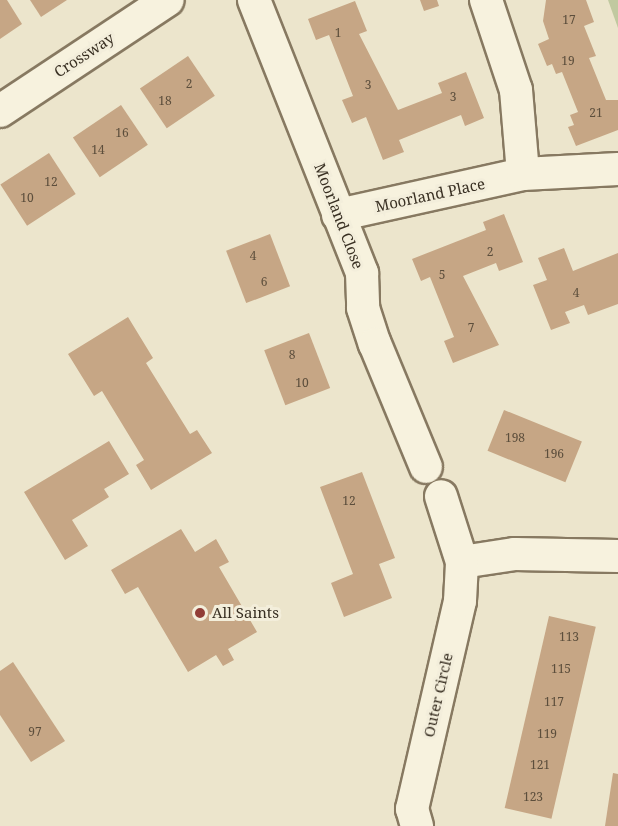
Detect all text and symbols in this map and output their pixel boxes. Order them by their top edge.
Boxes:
house number: 17 [562,13,576,27]
house number: 1 [335,26,341,40]
street label: Crossway [51,29,117,81]
house number: 19 [561,54,575,68]
house number: 2 [186,77,192,91]
house number: 3 [365,78,371,92]
house number: 3 [450,90,456,104]
house number: 18 [158,94,172,108]
house number: 21 [589,106,603,120]
house number: 16 [115,126,129,140]
house number: 14 [91,143,105,157]
street label: Moorland Close [311,161,367,271]
house number: 12 [44,175,58,189]
street label: Moorland Place [373,175,487,215]
house number: 10 [20,191,34,205]
house number: 2 [487,245,493,259]
house number: 4 [250,249,256,263]
house number: 5 [439,268,445,282]
house number: 6 [261,275,267,289]
house number: 4 [573,286,579,300]
house number: 7 [468,321,474,335]
house number: 8 [289,348,295,362]
house number: 10 [295,376,309,390]
house number: 198 [505,431,525,445]
house number: 196 [544,447,564,461]
house number: 12 [342,494,356,508]
place label: All Saints [212,604,279,622]
marker: All Saints [193,606,207,620]
house number: 113 [559,630,579,644]
street label: Outer Circle [420,651,456,739]
house number: 115 [551,662,571,676]
house number: 117 [544,695,564,709]
house number: 97 [28,725,42,739]
house number: 119 [537,727,557,741]
house number: 121 [530,758,550,772]
house number: 123 [523,790,543,804]

